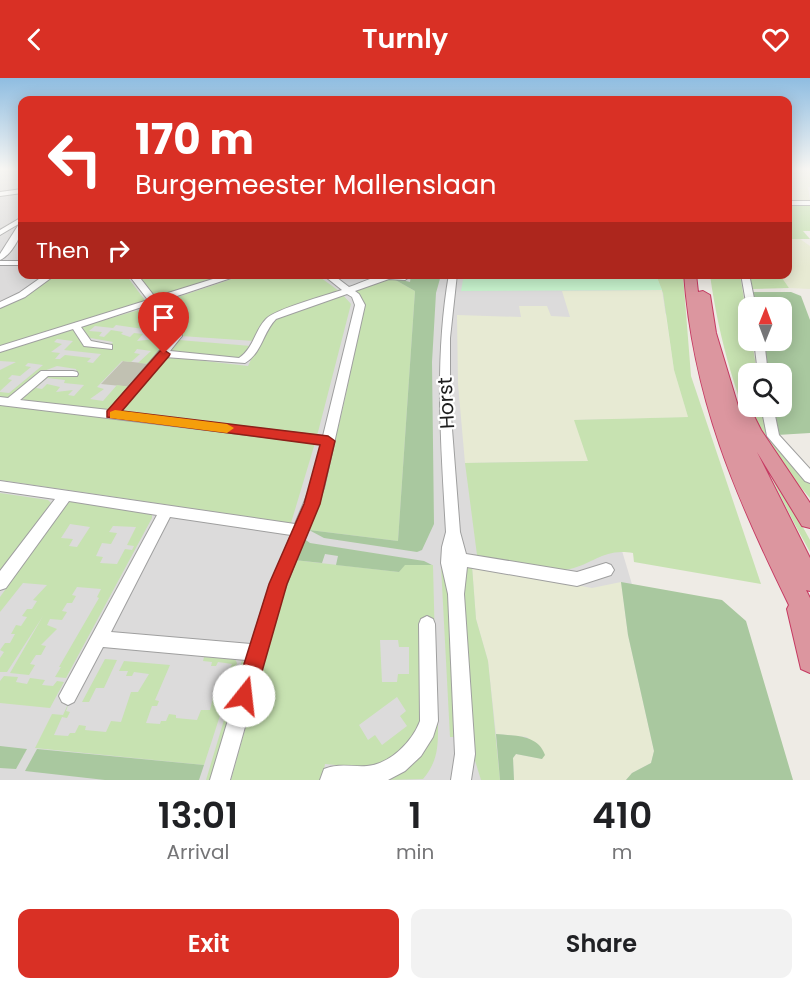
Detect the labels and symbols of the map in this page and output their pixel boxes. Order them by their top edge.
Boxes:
pin [138,292,189,354]
north arrow [738,297,792,351]
street label: Horst [431,376,461,430]
position arrow [212,664,276,728]

